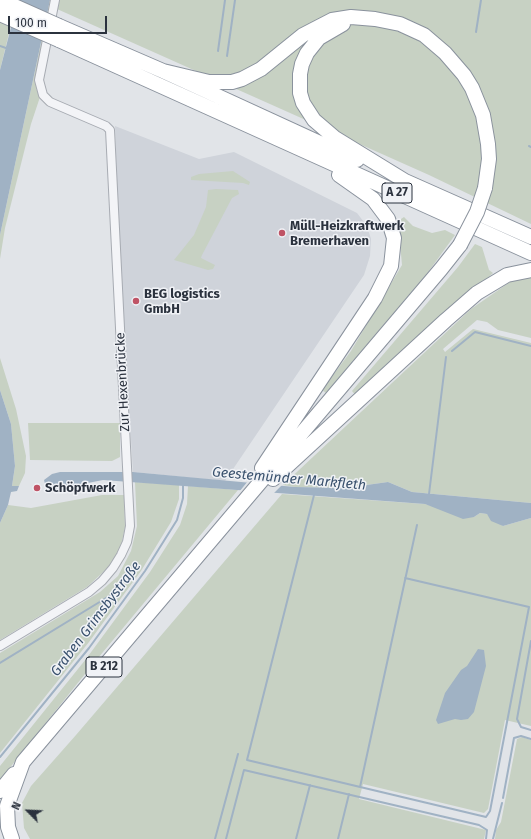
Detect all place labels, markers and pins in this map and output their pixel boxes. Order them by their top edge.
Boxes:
place label: Müll-Heizkraftwerk Bremerhaven [290,218,404,249]
marker: Müll-Heizkraftwerk Bremerhaven [277,228,287,238]
place label: BEG logistics GmbH [144,286,220,317]
marker: BEG logistics GmbH [131,296,141,306]
place label: Schöpfwerk [45,480,115,496]
marker: Schöpfwerk [32,483,42,493]

